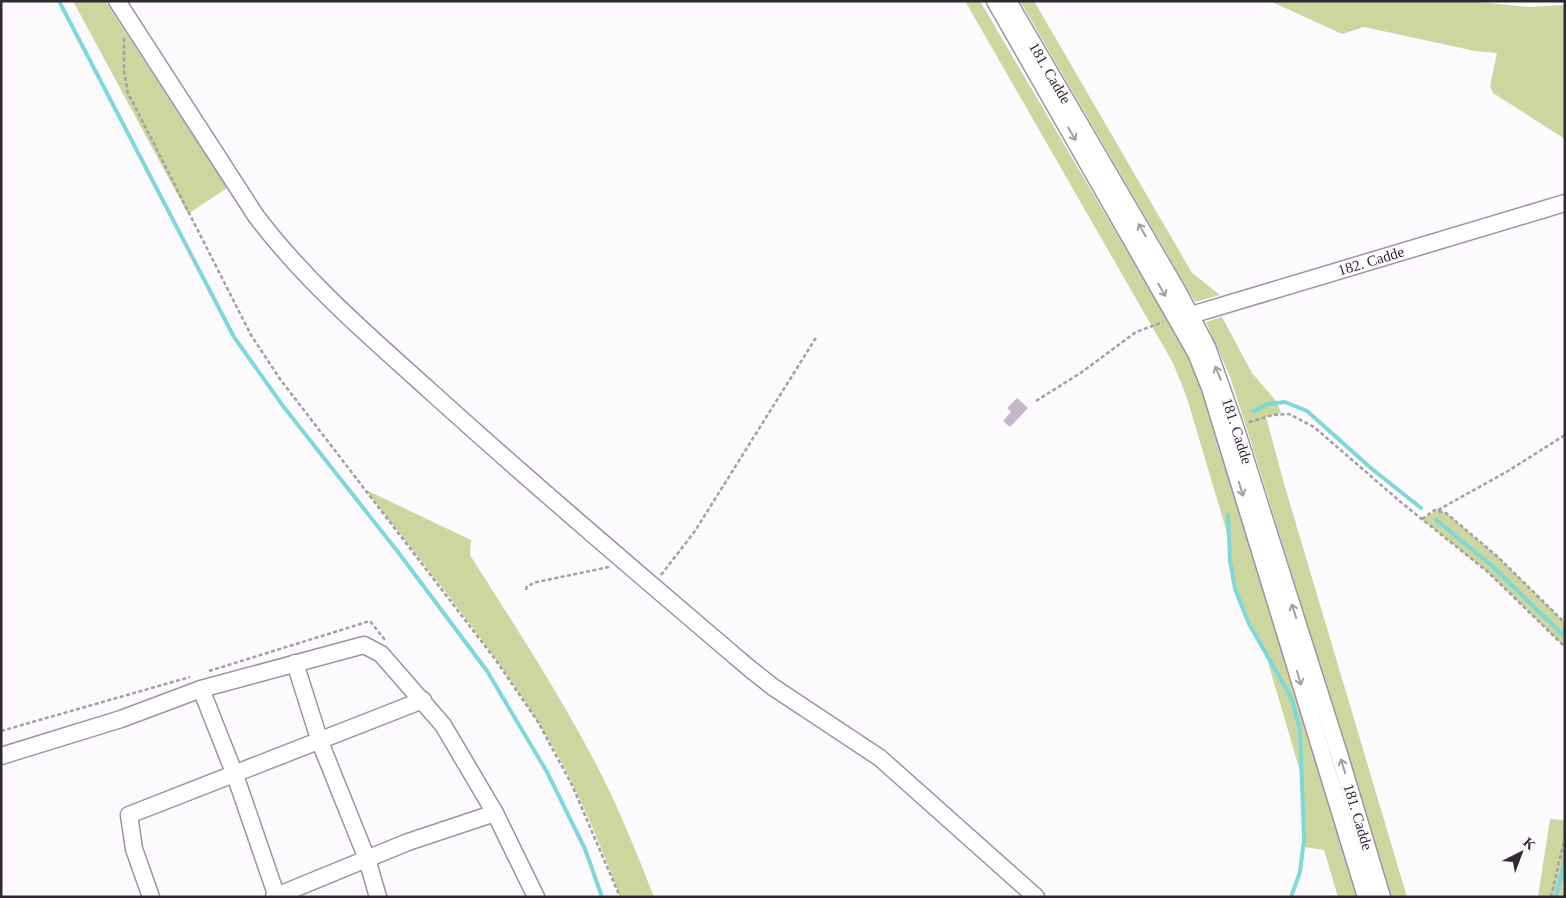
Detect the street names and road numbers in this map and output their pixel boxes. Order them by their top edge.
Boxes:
street label: 181. Cadde [1026,39,1074,107]
street label: 182. Cadde [1336,243,1406,279]
street label: 181. Cadde [1219,396,1255,466]
street label: 181. Cadde [1340,782,1376,852]

